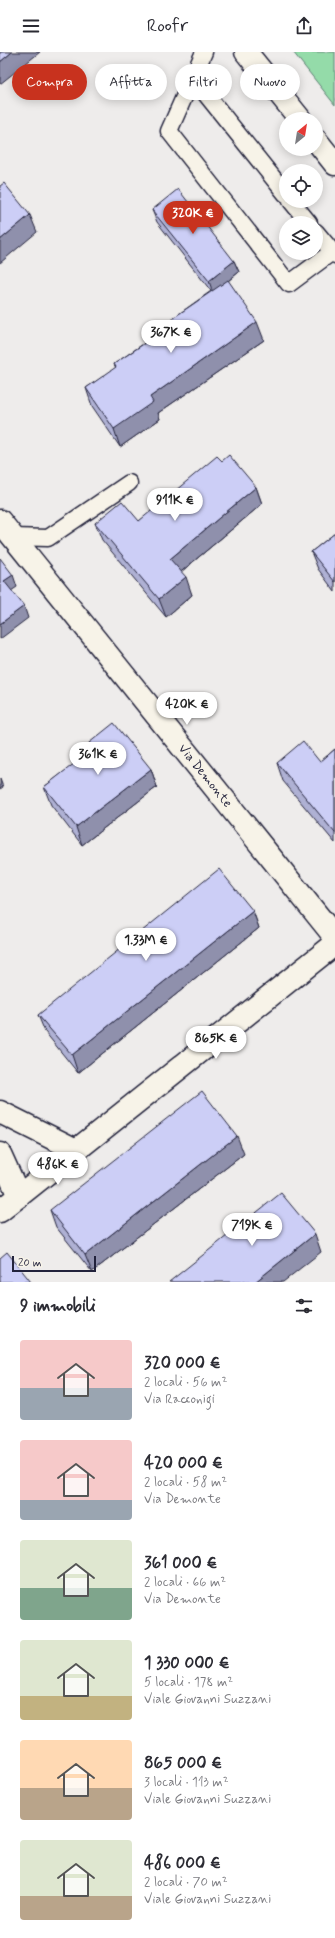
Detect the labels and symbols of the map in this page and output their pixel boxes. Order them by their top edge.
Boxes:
north arrow [279,112,323,156]
pin: 320K € [160,201,226,235]
pin: 367K € [138,320,204,354]
pin: 911K € [142,488,208,522]
pin: 420K € [154,692,220,726]
street label: Via Demonte [174,741,236,811]
pin: 361K € [65,742,131,776]
pin: 1.33M € [109,928,183,962]
pin: 865K € [183,1026,249,1060]
pin: 486K € [25,1152,91,1186]
pin: 719K € [219,1213,285,1247]
scale bar [12,1254,96,1273]

